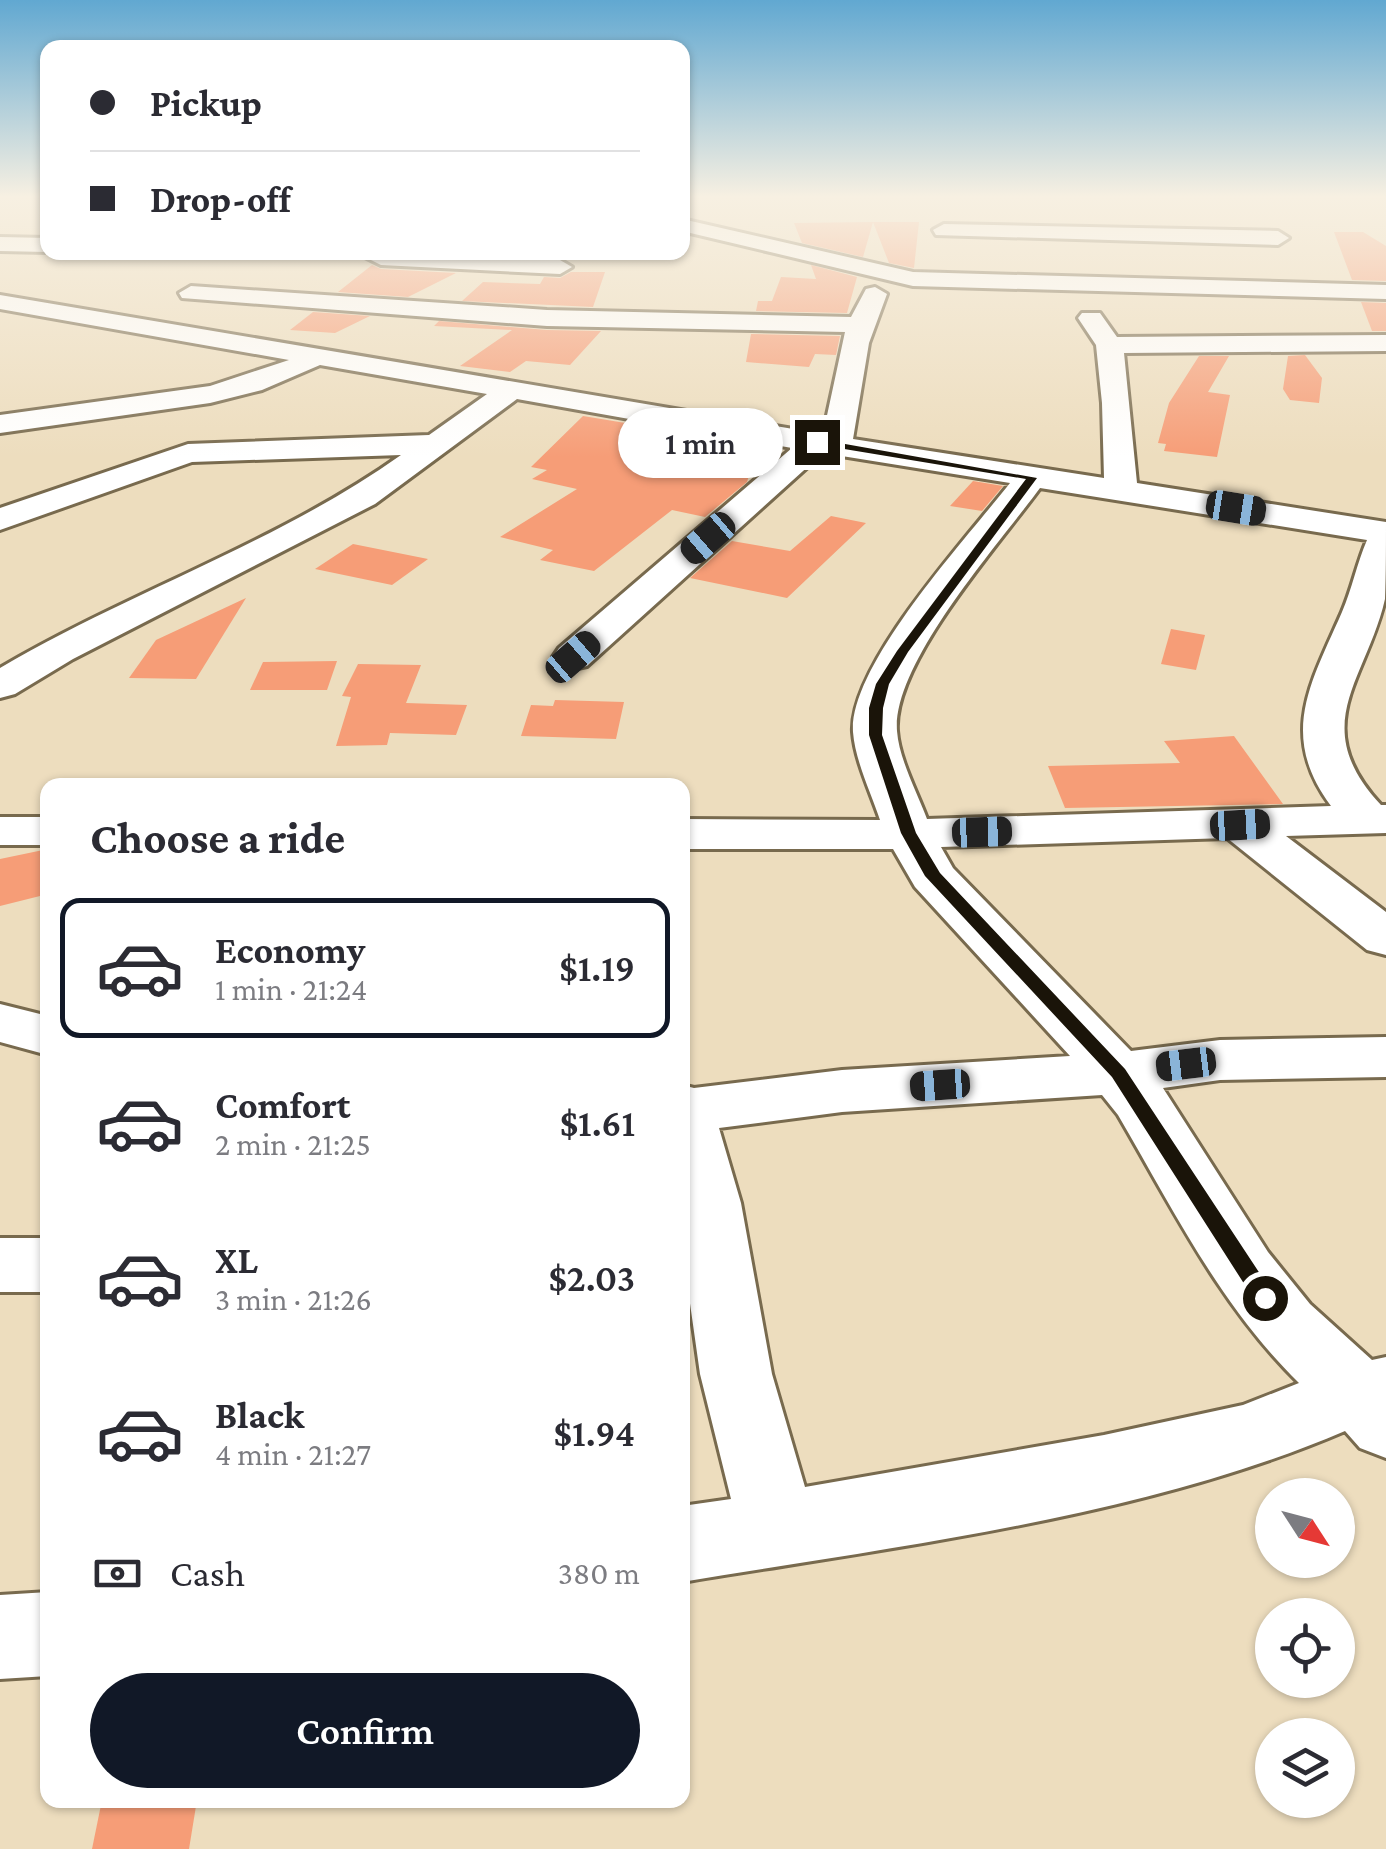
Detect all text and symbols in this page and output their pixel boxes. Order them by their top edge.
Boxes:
text: Pickup [150,82,262,124]
text: Drop-off [150,178,291,220]
callout: 1 min [617,407,782,477]
route end [795,420,840,465]
text: 1 min [665,425,736,461]
car [1204,488,1268,528]
car [676,507,740,569]
car [541,626,605,688]
car [1209,808,1271,842]
text: Choose a ride [90,813,345,863]
car [951,816,1013,848]
icon: car [95,923,185,1013]
text: Economy [215,929,365,971]
text: $1.19 [559,947,635,989]
text: 1 min · 21:24 [215,971,367,1007]
car [1154,1045,1218,1083]
car [909,1068,971,1102]
icon: car [95,1078,185,1168]
text: Comfort [215,1084,351,1126]
text: $1.61 [560,1102,635,1144]
text: 2 min · 21:25 [215,1126,371,1162]
icon: car [95,1233,185,1323]
text: XL [215,1239,258,1281]
text: $2.03 [548,1257,635,1299]
route start [1243,1276,1288,1321]
text: 3 min · 21:26 [215,1281,372,1317]
icon: car [95,1388,185,1478]
text: Black [215,1394,304,1436]
text: $1.94 [554,1412,635,1454]
text: 4 min · 21:27 [215,1436,371,1472]
north arrow [1255,1478,1355,1578]
map controls [1255,1478,1355,1818]
icon: cash [90,1546,145,1601]
text: Cash [170,1552,245,1594]
text: 380 m [558,1555,640,1591]
button: locate [1255,1598,1355,1698]
button: Confirm [90,1673,640,1788]
button: layers [1255,1718,1355,1818]

